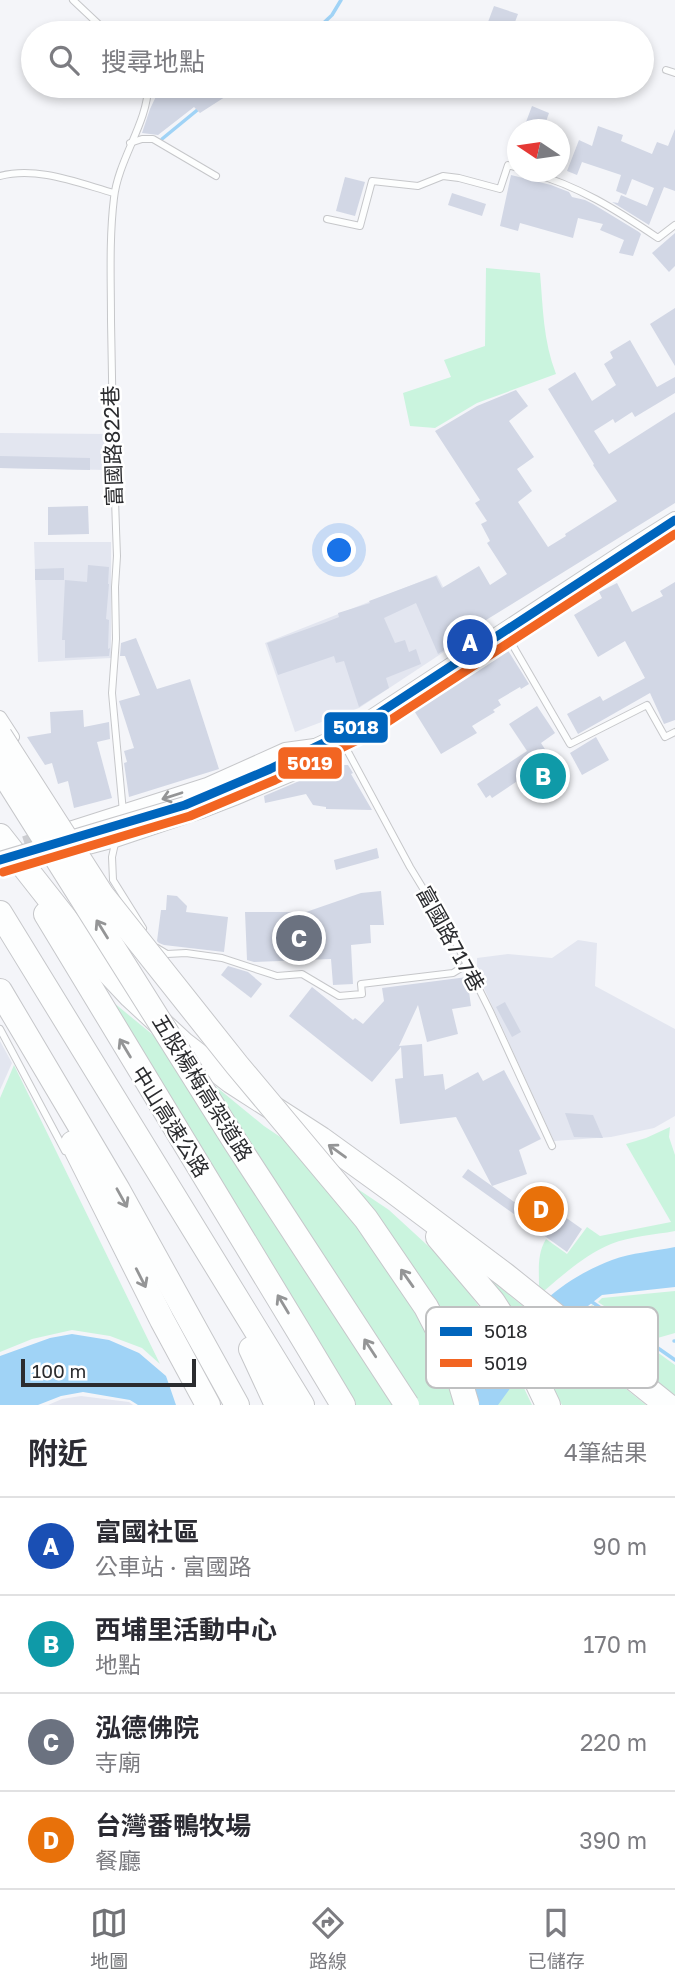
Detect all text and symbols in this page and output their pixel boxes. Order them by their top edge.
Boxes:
search box [21,21,654,98]
icon: search [45,41,83,79]
text: 搜尋地點 [101,46,205,77]
north arrow [507,119,570,182]
street label: 富國路822巷 [97,385,127,507]
your location [322,533,356,567]
pin: A [447,616,493,668]
line badge: 5018 [323,711,389,744]
text: 5018 [333,715,379,738]
line badge: 5019 [277,746,343,780]
pin: B [520,750,566,802]
text: 5019 [287,751,333,774]
one-way arrow [161,790,183,803]
street label: 富國路717巷 [411,881,490,996]
pin: C [276,912,322,964]
one-way arrow [94,920,108,940]
street label: 五股楊梅高架道路 [147,1009,258,1166]
one-way arrow [118,1038,132,1058]
street label: 中山高速公路 [126,1061,215,1182]
one-way arrow [328,1144,347,1158]
pin: D [518,1183,564,1235]
one-way arrow [115,1187,129,1207]
one-way arrow [134,1267,148,1288]
one-way arrow [400,1269,414,1288]
one-way arrow [276,1295,290,1315]
legend [426,1307,658,1388]
text: 5018 [484,1319,528,1342]
one-way arrow [362,1339,377,1358]
text: 5019 [484,1351,528,1374]
scale bar [21,1356,196,1388]
text: 100 m [32,1359,86,1382]
text: 附近 [28,1435,88,1471]
text: 4筆結果 [564,1438,647,1466]
text: 富國社區 [95,1516,199,1547]
text: A [43,1532,59,1560]
text: 90 m [593,1532,647,1560]
text: 公車站 · 富國路 [95,1552,251,1580]
text: 西埔里活動中心 [95,1614,277,1645]
text: B [43,1630,59,1658]
text: 170 m [583,1630,647,1658]
text: 地點 [95,1650,141,1678]
text: 泓德佛院 [95,1712,199,1743]
text: C [43,1728,59,1756]
text: 220 m [580,1728,647,1756]
text: 寺廟 [95,1748,141,1776]
text: 台灣番鴨牧場 [95,1810,251,1841]
text: D [43,1826,59,1854]
text: 390 m [579,1826,647,1854]
text: 餐廳 [95,1846,141,1874]
tab: 地圖 [90,1904,128,1973]
tab: 路線 [309,1904,347,1973]
tab: 已儲存 [528,1904,585,1973]

